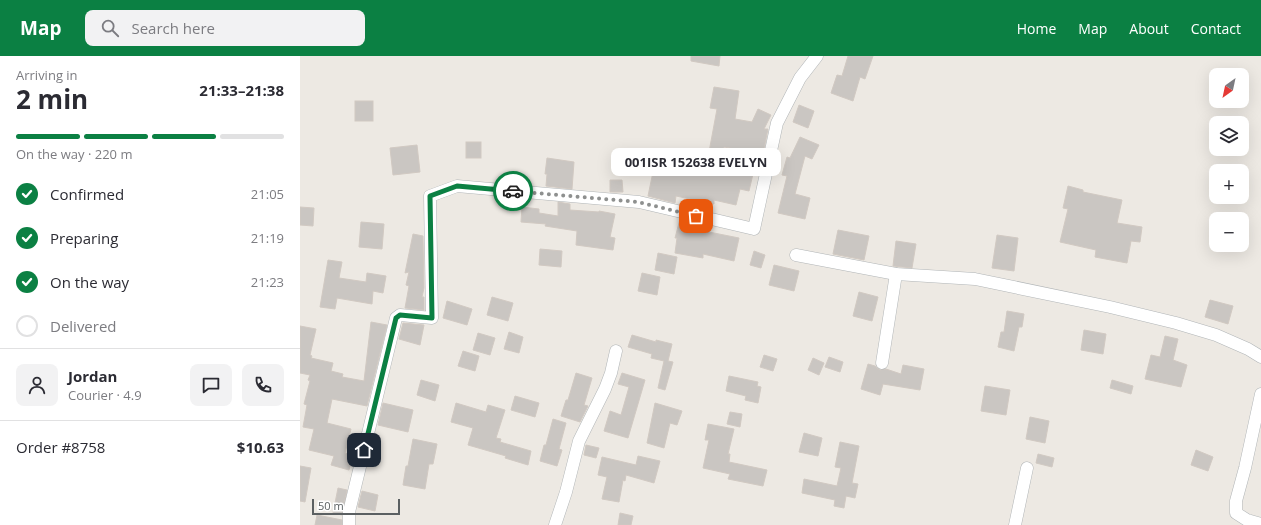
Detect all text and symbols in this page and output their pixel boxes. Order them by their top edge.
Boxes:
search box [85,10,365,46]
text: Map [20,15,61,41]
icon: search [99,17,121,39]
text: Search here [131,18,215,38]
text: Home [1017,19,1056,38]
text: Map [1078,19,1107,38]
text: About [1129,19,1169,38]
text: Contact [1191,19,1241,38]
text: Arriving in [16,66,78,84]
north arrow [1209,68,1249,108]
map controls [1209,68,1249,252]
text: 21:33–21:38 [199,80,284,100]
text: 2 min [16,81,88,117]
button: layers [1209,116,1249,156]
text: On the way · 220 m [16,145,132,163]
callout: 001ISR 152638 EVELYN [611,148,781,176]
text: 001ISR 152638 EVELYN [625,153,767,171]
button: + [1209,164,1249,204]
courier [493,171,533,211]
icon: car [502,180,524,202]
icon: check [16,183,38,205]
text: Confirmed [50,184,124,204]
text: 21:05 [251,185,284,203]
pin [679,199,713,233]
icon: bag [685,205,707,227]
button: − [1209,212,1249,252]
icon: check [16,227,38,249]
text: Preparing [50,228,118,248]
text: 21:19 [251,229,284,247]
icon: check [16,271,38,293]
text: On the way [50,272,129,292]
text: 21:23 [251,273,284,291]
text: Delivered [50,316,117,336]
button: person [16,364,58,406]
button: chat [190,364,232,406]
button: phone [242,364,284,406]
text: Jordan [68,366,117,386]
text: Courier · 4.9 [68,386,142,404]
pin [347,433,381,467]
text: Order #8758 [16,437,105,457]
text: $10.63 [237,437,284,457]
icon: home [353,439,375,461]
scale bar [312,497,400,516]
text: 50 m [318,498,344,513]

